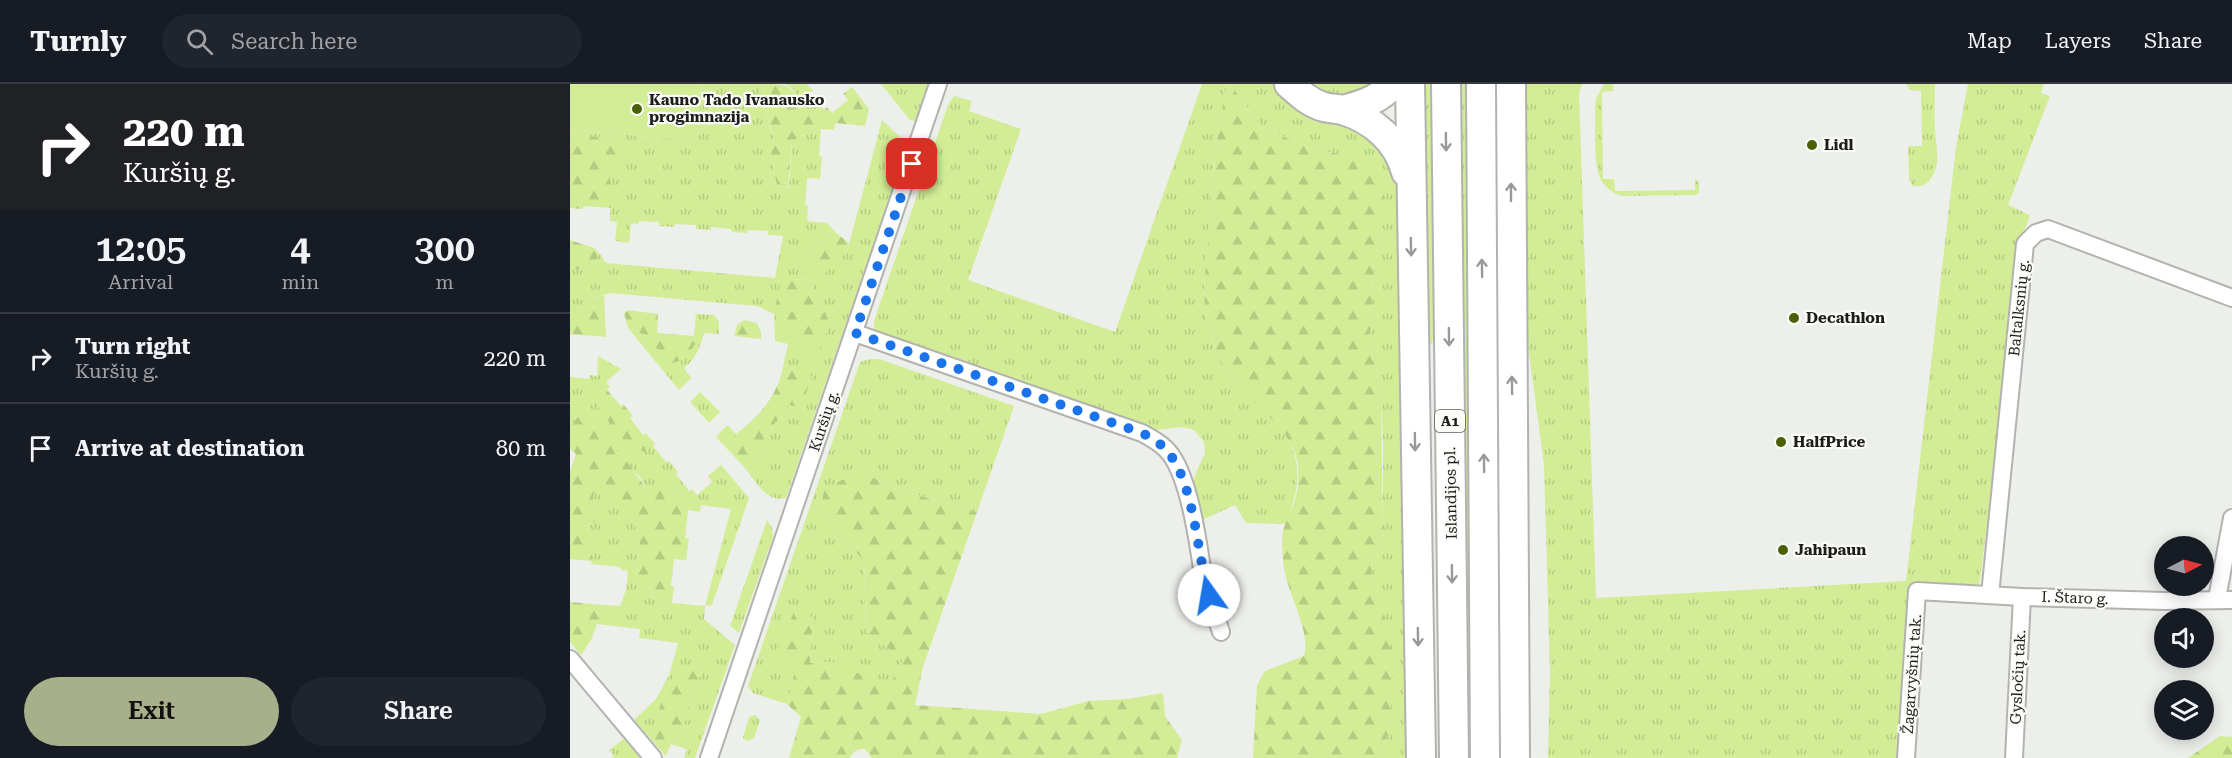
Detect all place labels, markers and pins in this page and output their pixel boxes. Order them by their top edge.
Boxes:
place label: Kauno Tado Ivanausko progimnazija [649,91,825,126]
marker: Kauno Tado Ivanausko progimnazija [630,102,644,116]
place label: Lidl [1824,136,1854,154]
pin [886,138,937,189]
marker: Lidl [1805,138,1819,152]
place label: Decathlon [1806,309,1885,327]
marker: Decathlon [1787,311,1801,325]
place label: HalfPrice [1793,433,1866,451]
marker: HalfPrice [1774,435,1788,449]
place label: Jahipaun [1795,541,1866,559]
marker: Jahipaun [1776,543,1790,557]

